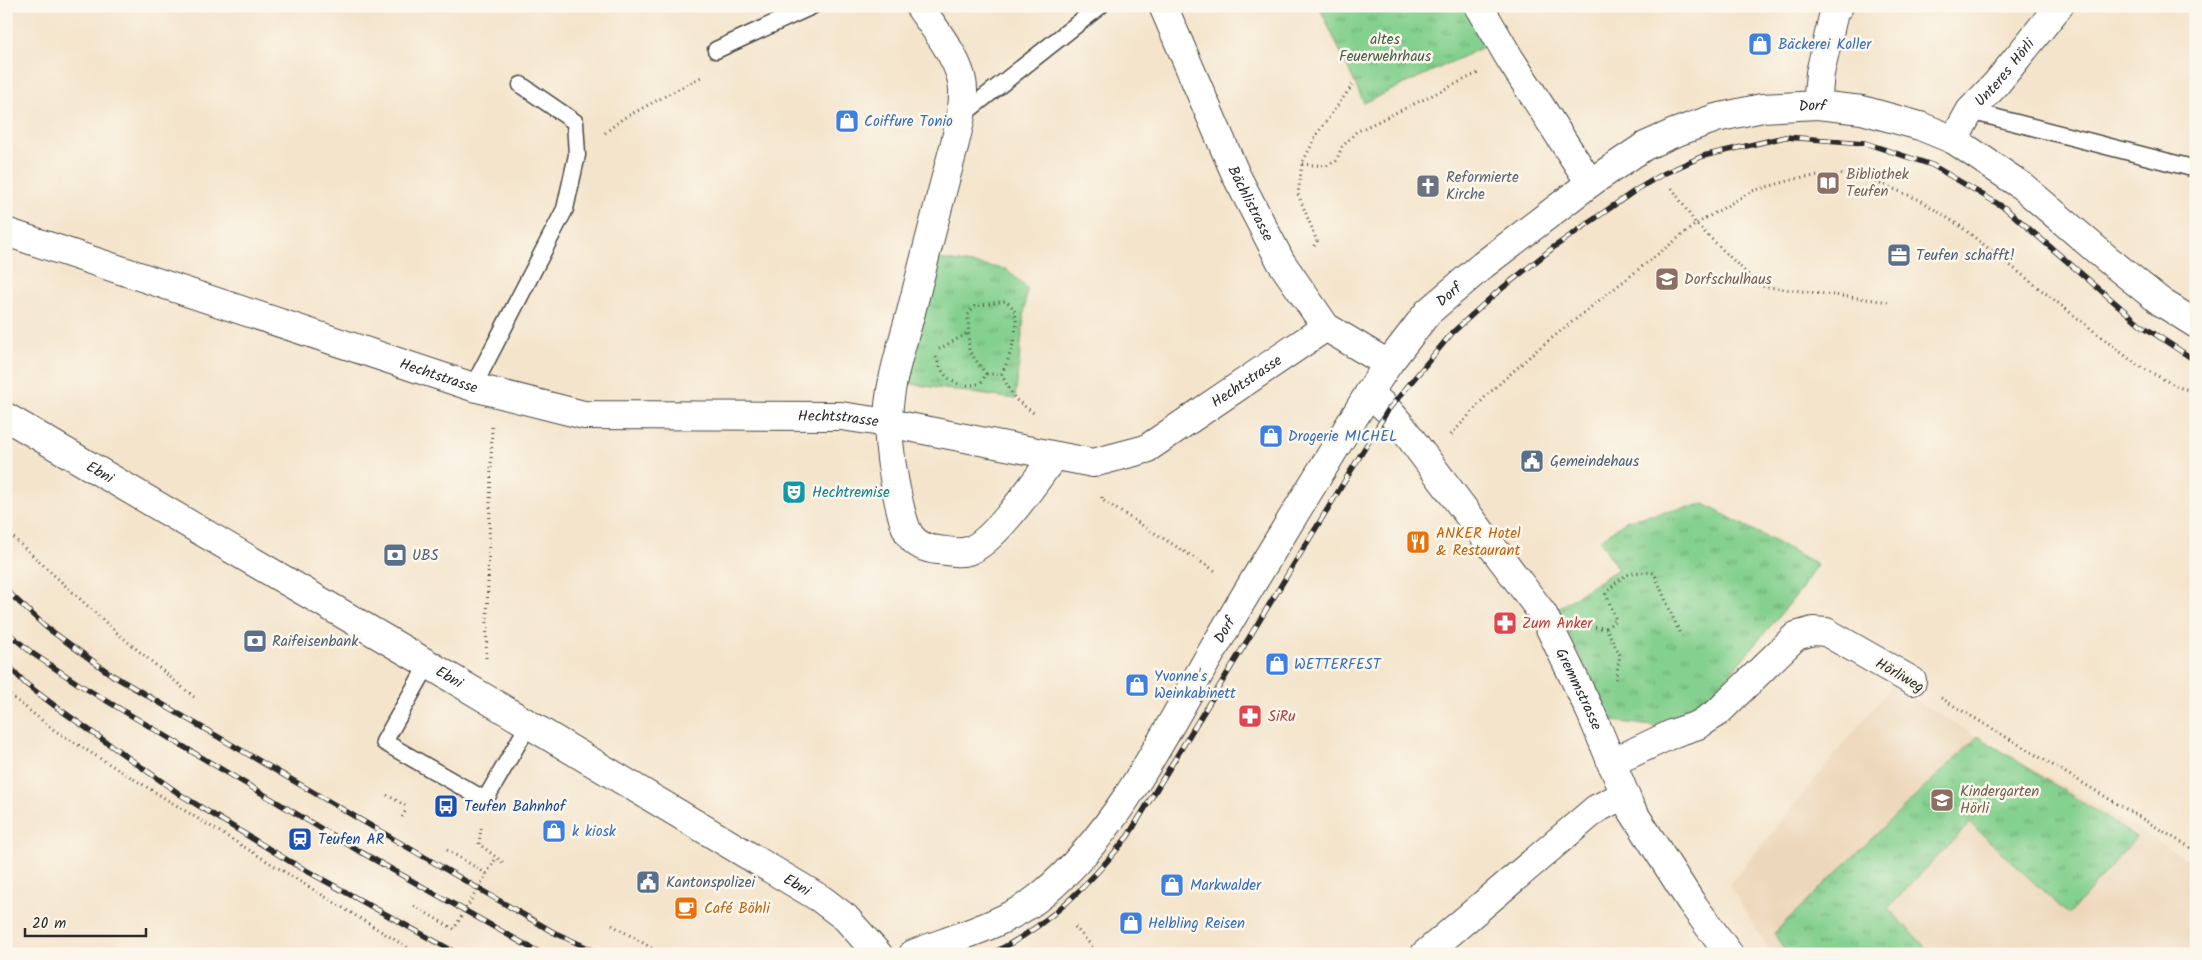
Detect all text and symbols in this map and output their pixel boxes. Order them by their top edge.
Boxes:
park label: altes Feuerwehrhaus [1339,28,1432,69]
shop icon: Bäckerei Koller [1747,31,1773,57]
place label: Bäckerei Koller [1778,33,1872,57]
street label: Unteres Hörli [1969,33,2042,112]
street label: Dorf [1798,94,1828,119]
shop icon: Coiffure Tonio [834,108,860,134]
place label: Coiffure Tonio [864,110,953,134]
street label: Bächlistrasse [1220,162,1279,246]
place label: Bibliothek Teufen [1846,163,1910,204]
place label: Reformierte Kirche [1446,166,1519,207]
library icon: Bibliothek Teufen [1815,170,1841,196]
church icon: Reformierte Kirche [1415,173,1441,199]
office icon: Teufen schafft! [1886,242,1912,268]
place label: Teufen schafft! [1916,244,2015,268]
school or university icon: Dorfschulhaus [1654,266,1680,292]
place label: Dorfschulhaus [1684,268,1772,292]
street label: Dorf [1431,276,1468,313]
street label: Hechtstrasse [1207,349,1287,414]
street label: Hechtstrasse [396,352,480,401]
street label: Hechtstrasse [798,405,880,434]
shop icon: Drogerie MICHEL [1258,423,1284,449]
place label: Drogerie MICHEL [1288,425,1397,449]
public building icon: Gemeindehaus [1519,448,1545,474]
place label: Gemeindehaus [1550,450,1640,474]
street label: Ebni [81,455,119,491]
theatre icon: Hechtremise [781,479,807,505]
place label: Hechtremise [812,481,890,505]
place label: ANKER Hotel & Restaurant [1436,522,1521,563]
restaurant icon: ANKER Hotel & Restaurant [1405,529,1431,555]
bank icon: UBS [382,542,408,568]
place label: UBS [412,544,439,568]
pharmacy icon: Zum Anker [1492,610,1518,636]
street label: Dorf [1208,612,1243,648]
place label: Zum Anker [1522,612,1593,636]
bank icon: Raifeisenbank [242,628,268,654]
place label: Raifeisenbank [272,630,359,654]
street label: Gremmstrasse [1548,644,1608,734]
shop icon: WETTERFEST [1264,651,1290,677]
street label: Hörliweg [1871,652,1928,700]
place label: WETTERFEST [1294,653,1383,677]
street label: Ebni [431,660,468,696]
place label: Yvonne's Weinkabinett [1154,665,1236,706]
shop icon: Yvonne's Weinkabinett [1124,672,1150,698]
pharmacy icon: SiRu [1237,703,1263,729]
place label: SiRu [1268,705,1296,729]
place label: Kindergarten Hörli [1960,780,2039,821]
school or university icon: Kindergarten Hörli [1929,787,1955,813]
bus stop icon: Teufen Bahnhof [433,793,459,819]
place label: Teufen Bahnhof [464,795,567,819]
shop icon: k kiosk [541,818,567,844]
place label: k kiosk [572,820,617,844]
station icon: Teufen AR [287,826,313,852]
place label: Teufen AR [318,828,385,852]
street label: Ebni [778,868,816,904]
public building icon: Kantonspolizei [635,869,661,895]
place label: Kantonspolizei [666,871,756,895]
shop icon: Markwalder [1159,872,1185,898]
place label: Markwalder [1190,874,1262,898]
cafe icon: Café Böhli [673,895,699,921]
place label: Café Böhli [704,897,771,921]
scale bar [25,905,146,937]
shop icon: Helbling Reisen [1118,910,1144,936]
text: 20 m [32,912,66,936]
place label: Helbling Reisen [1148,912,1245,936]

